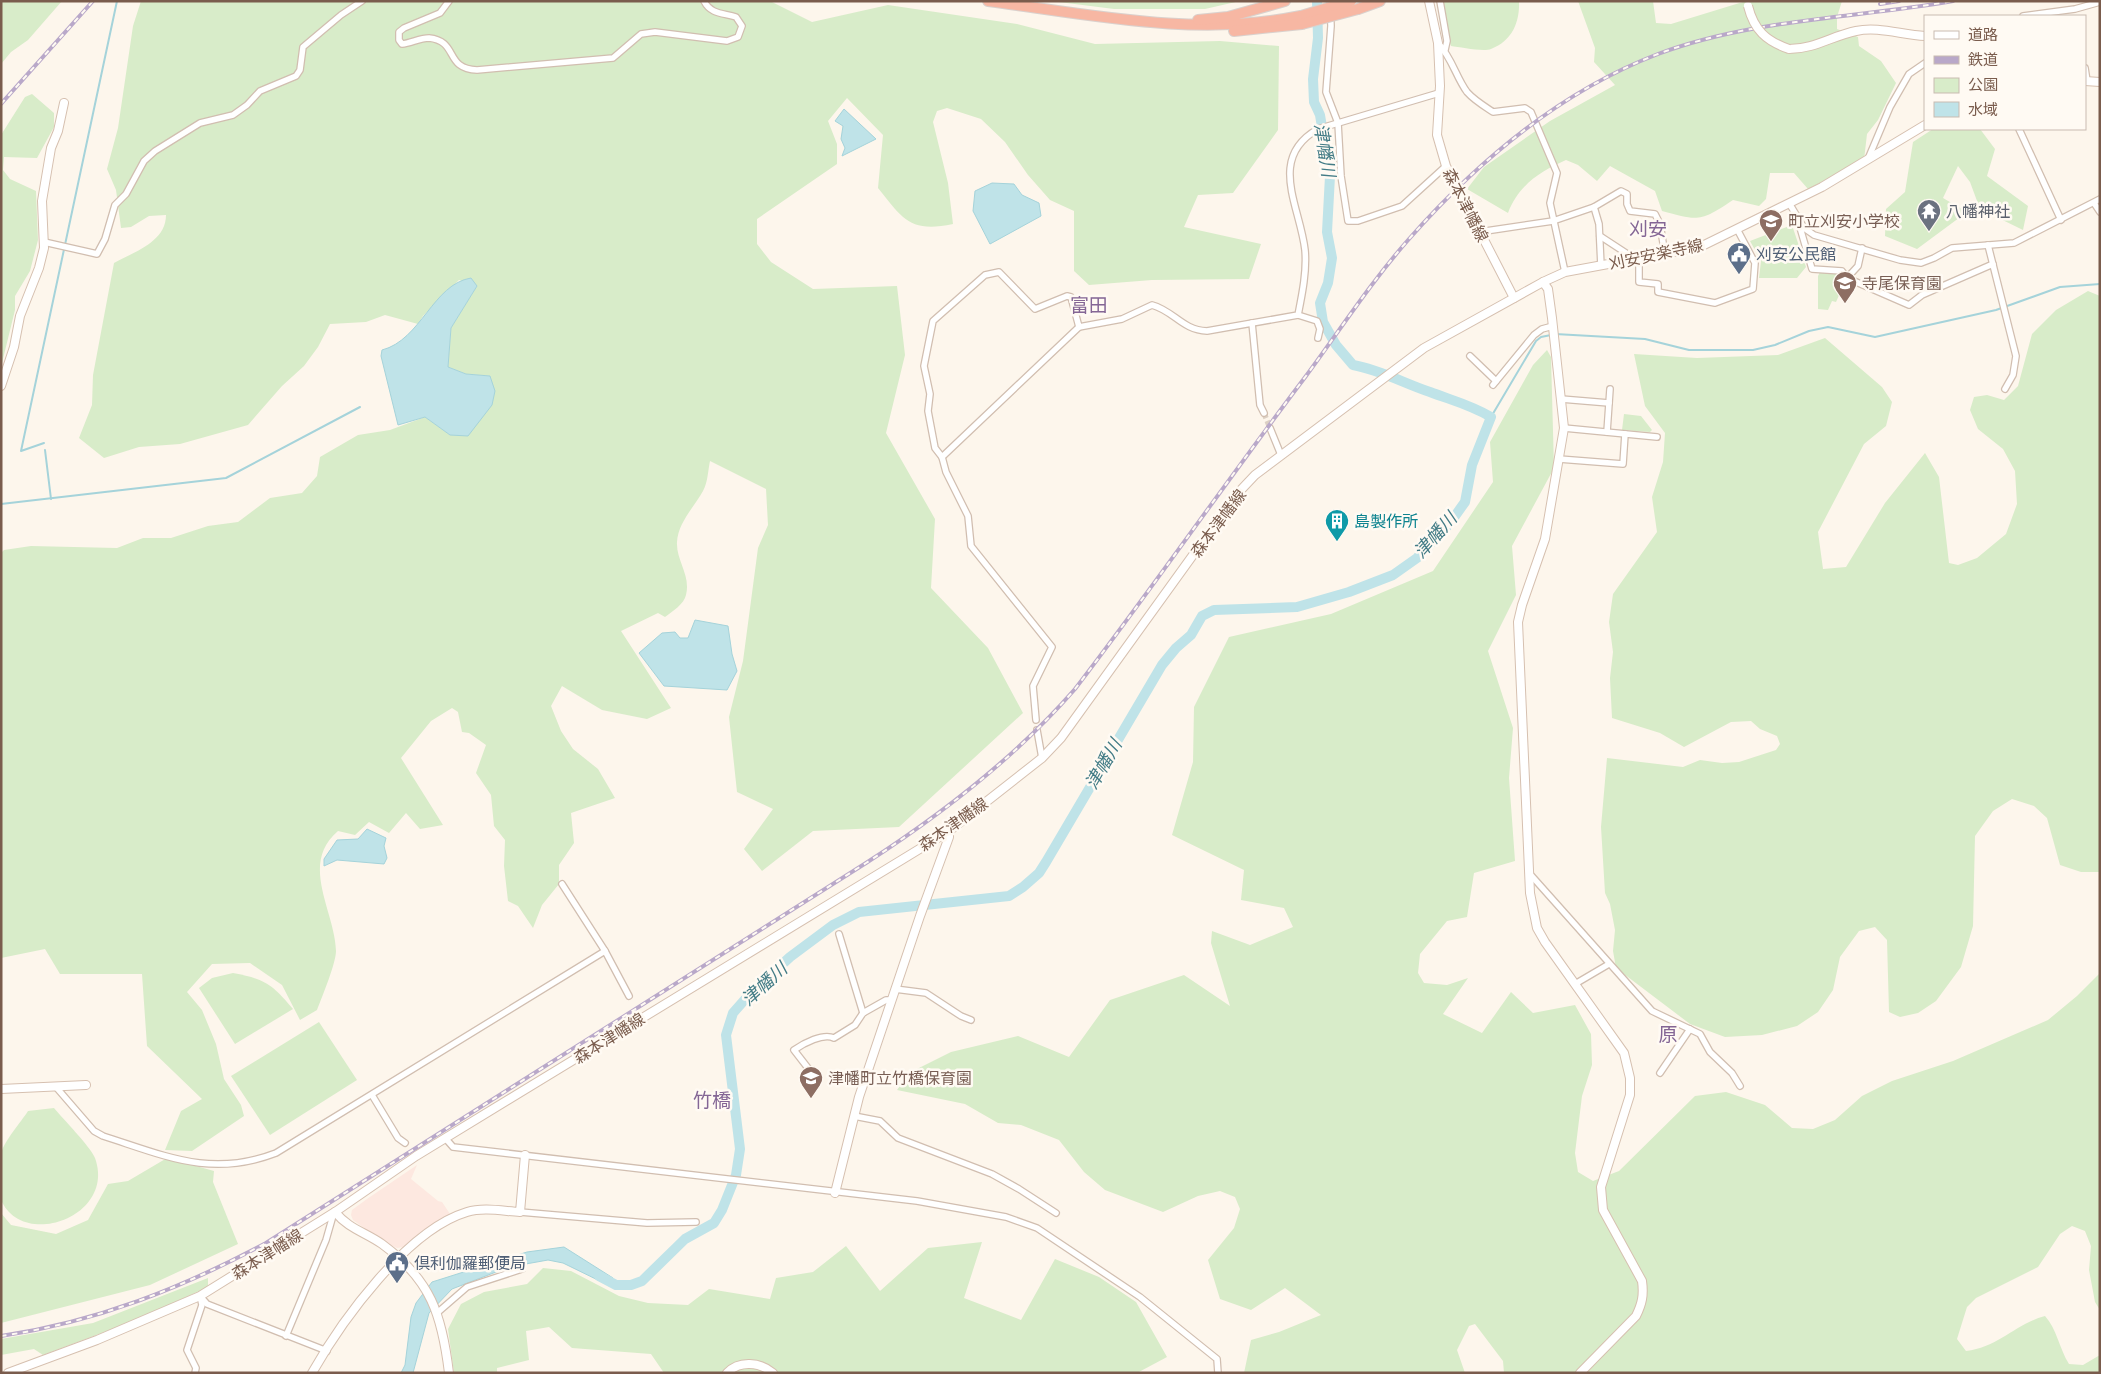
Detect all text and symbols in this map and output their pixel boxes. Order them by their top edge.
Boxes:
legend [1924,15,2086,130]
text: 道路 [1968,24,1998,45]
text: 鉄道 [1968,49,1998,70]
text: 公園 [1968,74,1998,95]
text: 水域 [1968,99,1998,120]
water label: 津幡川 [1308,121,1342,181]
street label: 森本津幡線 [1438,164,1494,246]
temple icon: 八幡神社 [1916,198,1942,232]
place label: 八幡神社 [1946,200,2010,222]
school or university icon: 町立刈安小学校 [1758,208,1784,242]
place label: 町立刈安小学校 [1788,210,1900,232]
district label: 刈安 [1629,216,1667,242]
street label: 刈安安楽寺線 [1607,233,1705,275]
public building icon: 刈安公民館 [1726,241,1752,275]
place label: 刈安公民館 [1756,243,1836,265]
school or university icon: 寺尾保育園 [1832,270,1858,304]
place label: 寺尾保育園 [1862,272,1942,294]
district label: 富田 [1070,292,1108,318]
street label: 森本津幡線 [1185,484,1251,562]
water label: 津幡川 [1408,505,1464,563]
building icon: 島製作所 [1324,508,1350,542]
place label: 島製作所 [1354,510,1418,532]
water label: 津幡川 [1079,733,1128,794]
street label: 森本津幡線 [914,792,992,856]
water label: 津幡川 [736,955,794,1011]
street label: 森本津幡線 [569,1007,649,1069]
district label: 原 [1658,1021,1678,1047]
school or university icon: 津幡町立竹橋保育園 [798,1065,824,1099]
place label: 津幡町立竹橋保育園 [828,1067,972,1089]
district label: 竹橋 [693,1087,731,1113]
street label: 森本津幡線 [227,1223,307,1285]
public building icon: 倶利伽羅郵便局 [384,1250,410,1284]
place label: 倶利伽羅郵便局 [414,1252,526,1274]

